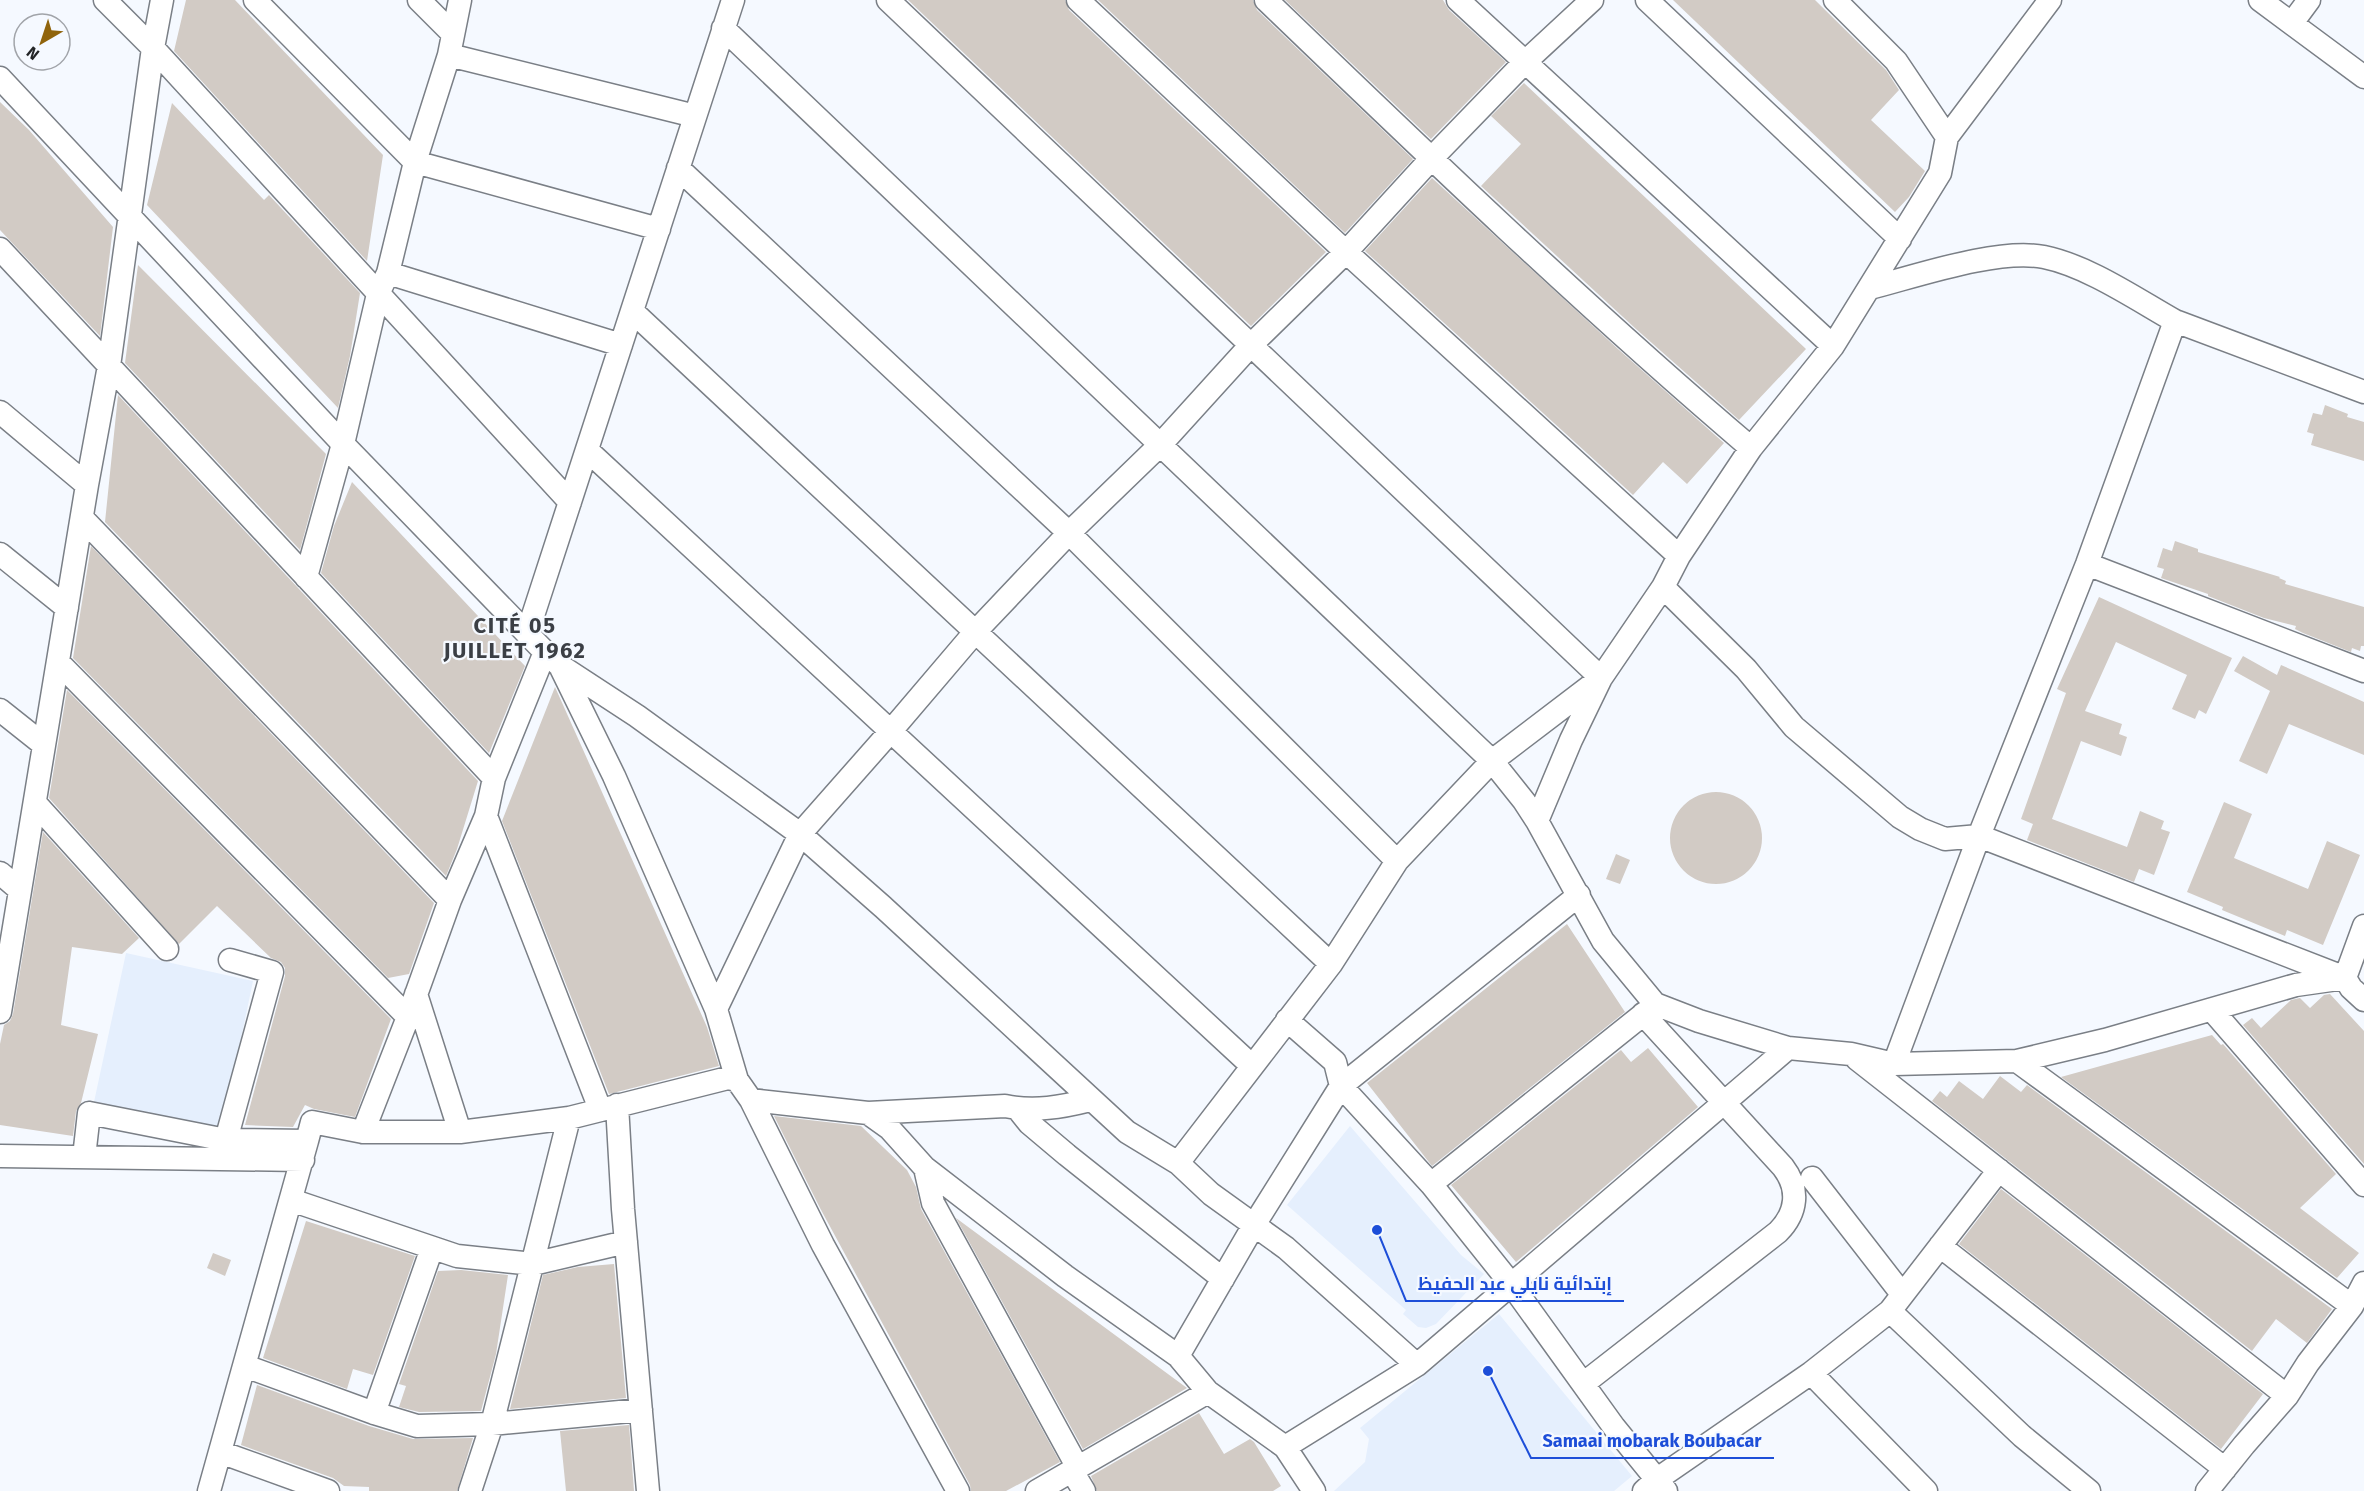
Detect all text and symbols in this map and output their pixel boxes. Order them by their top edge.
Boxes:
north arrow [12,12,72,72]
text: N [23,43,43,64]
district label: CITÉ 05 JUILLET 1962 [443,612,586,664]
callout: إبتدائية نايلي عبد الحفيظ [1406,1265,1624,1301]
text: إبتدائية نايلي عبد الحفيظ [1418,1273,1612,1299]
callout: Samaai mobarak Boubacar [1531,1422,1774,1458]
text: Samaai mobarak Boubacar [1542,1430,1762,1452]

